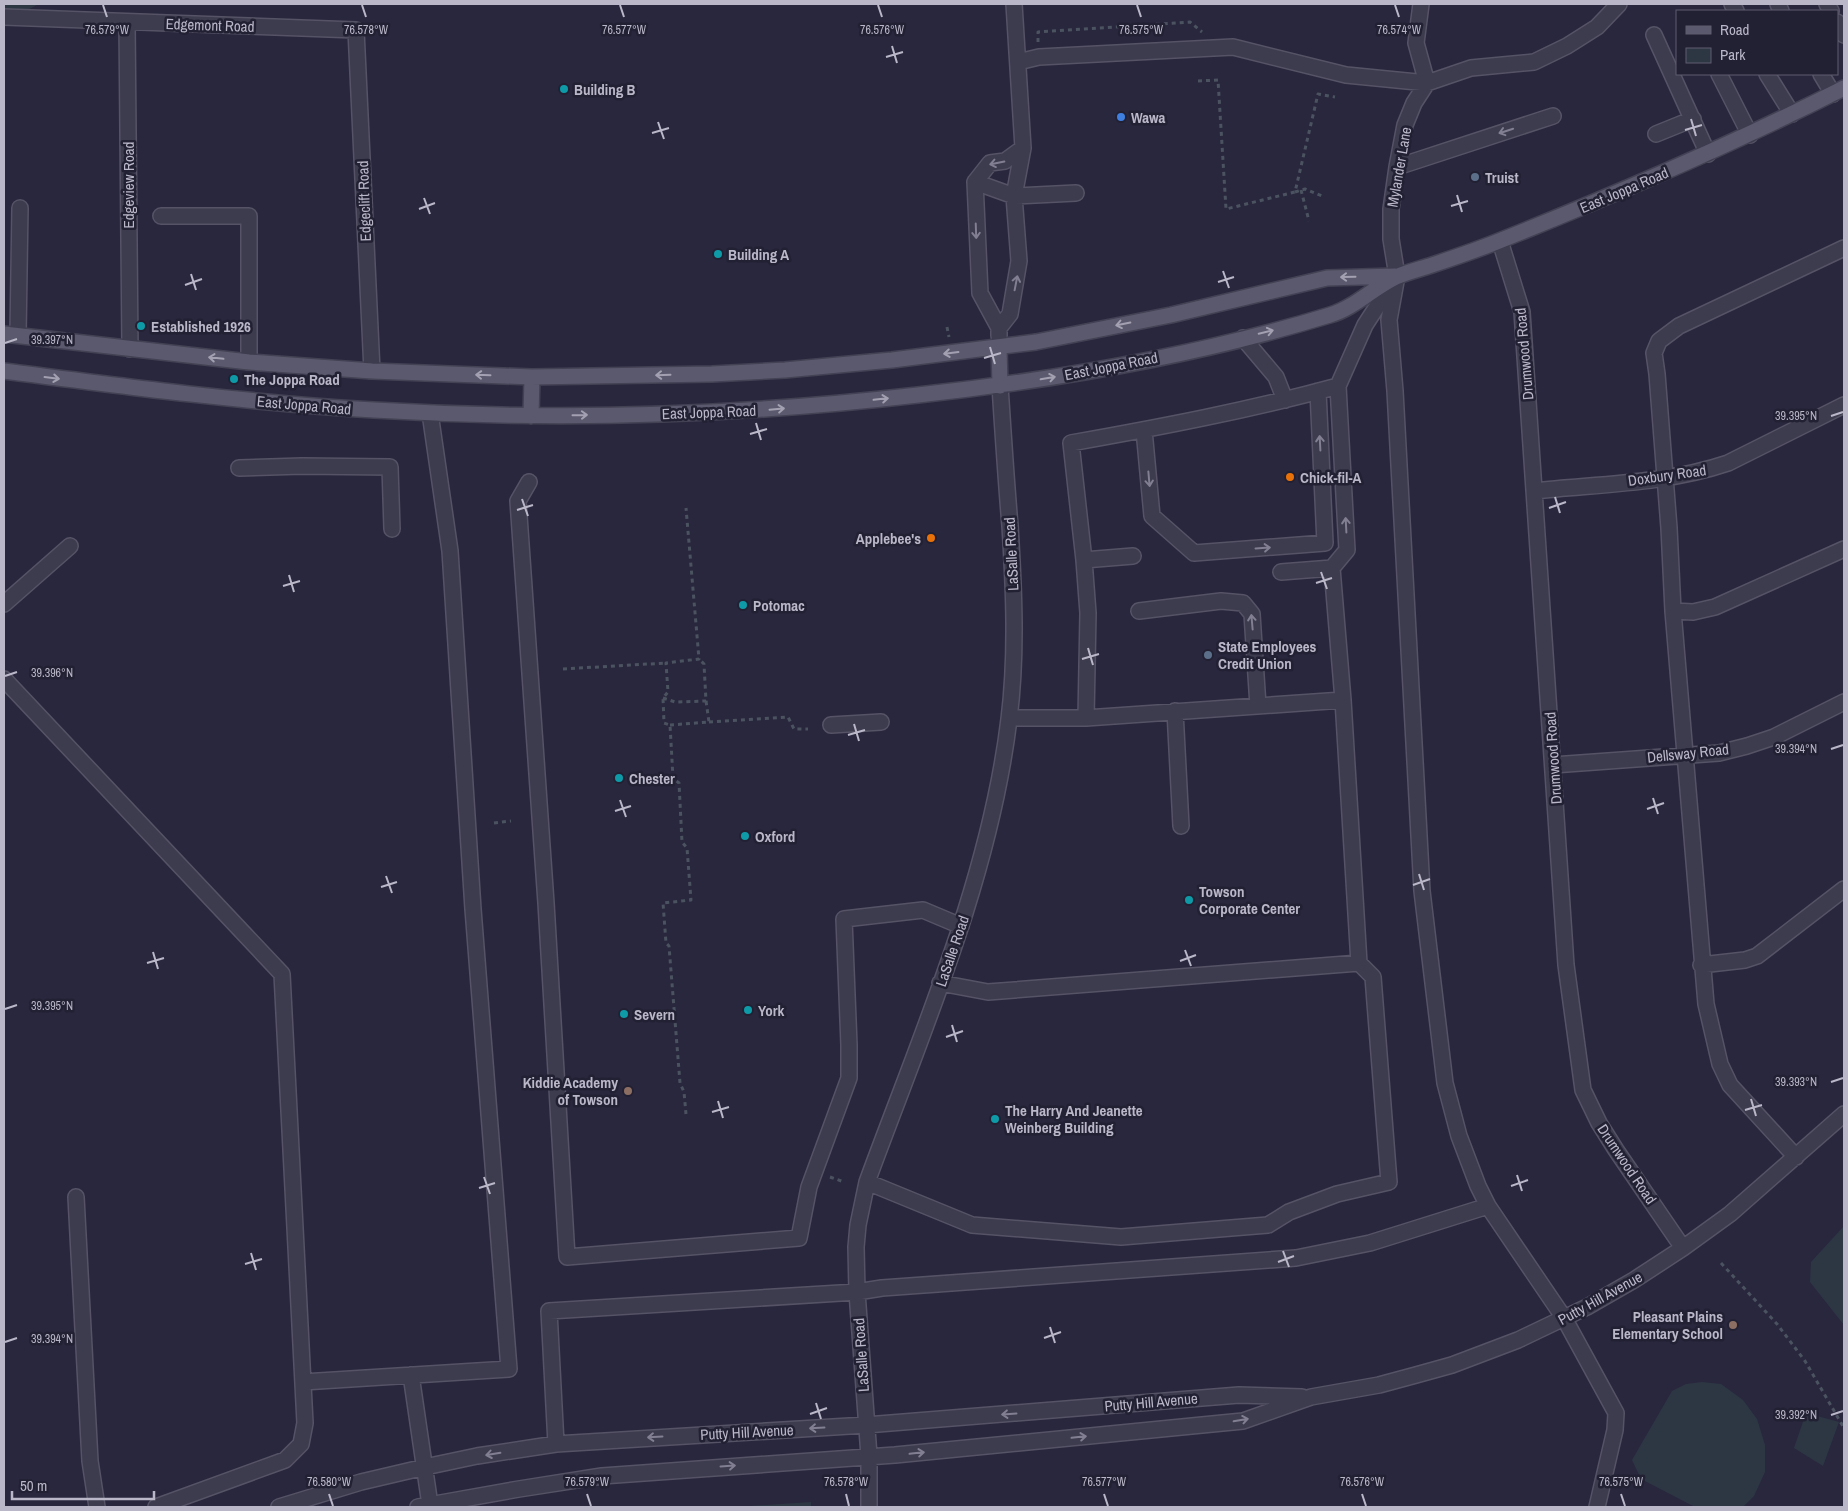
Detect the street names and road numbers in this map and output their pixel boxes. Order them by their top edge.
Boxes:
street label: Edgemont Road [165,13,255,37]
street label: Mylander Lane [1382,125,1416,209]
street label: Edgeview Road [118,142,139,228]
street label: Edgeclift Road [352,160,376,242]
street label: East Joppa Road [1576,162,1672,218]
street label: Drumwood Road [1510,307,1538,401]
street label: East Joppa Road [1063,347,1159,385]
street label: East Joppa Road [256,390,352,420]
street label: East Joppa Road [661,400,757,424]
street label: Doxbury Road [1627,459,1707,491]
street label: LaSalle Road [999,517,1023,591]
street label: Drumwood Road [1539,711,1567,805]
street label: Dellsway Road [1646,738,1730,768]
street label: LaSalle Road [930,913,974,989]
street label: Drumwood Road [1592,1120,1662,1208]
street label: Putty Hill Avenue [1554,1266,1646,1330]
street label: LaSalle Road [848,1317,874,1393]
street label: Putty Hill Avenue [1104,1387,1199,1417]
street label: Putty Hill Avenue [700,1419,794,1445]

